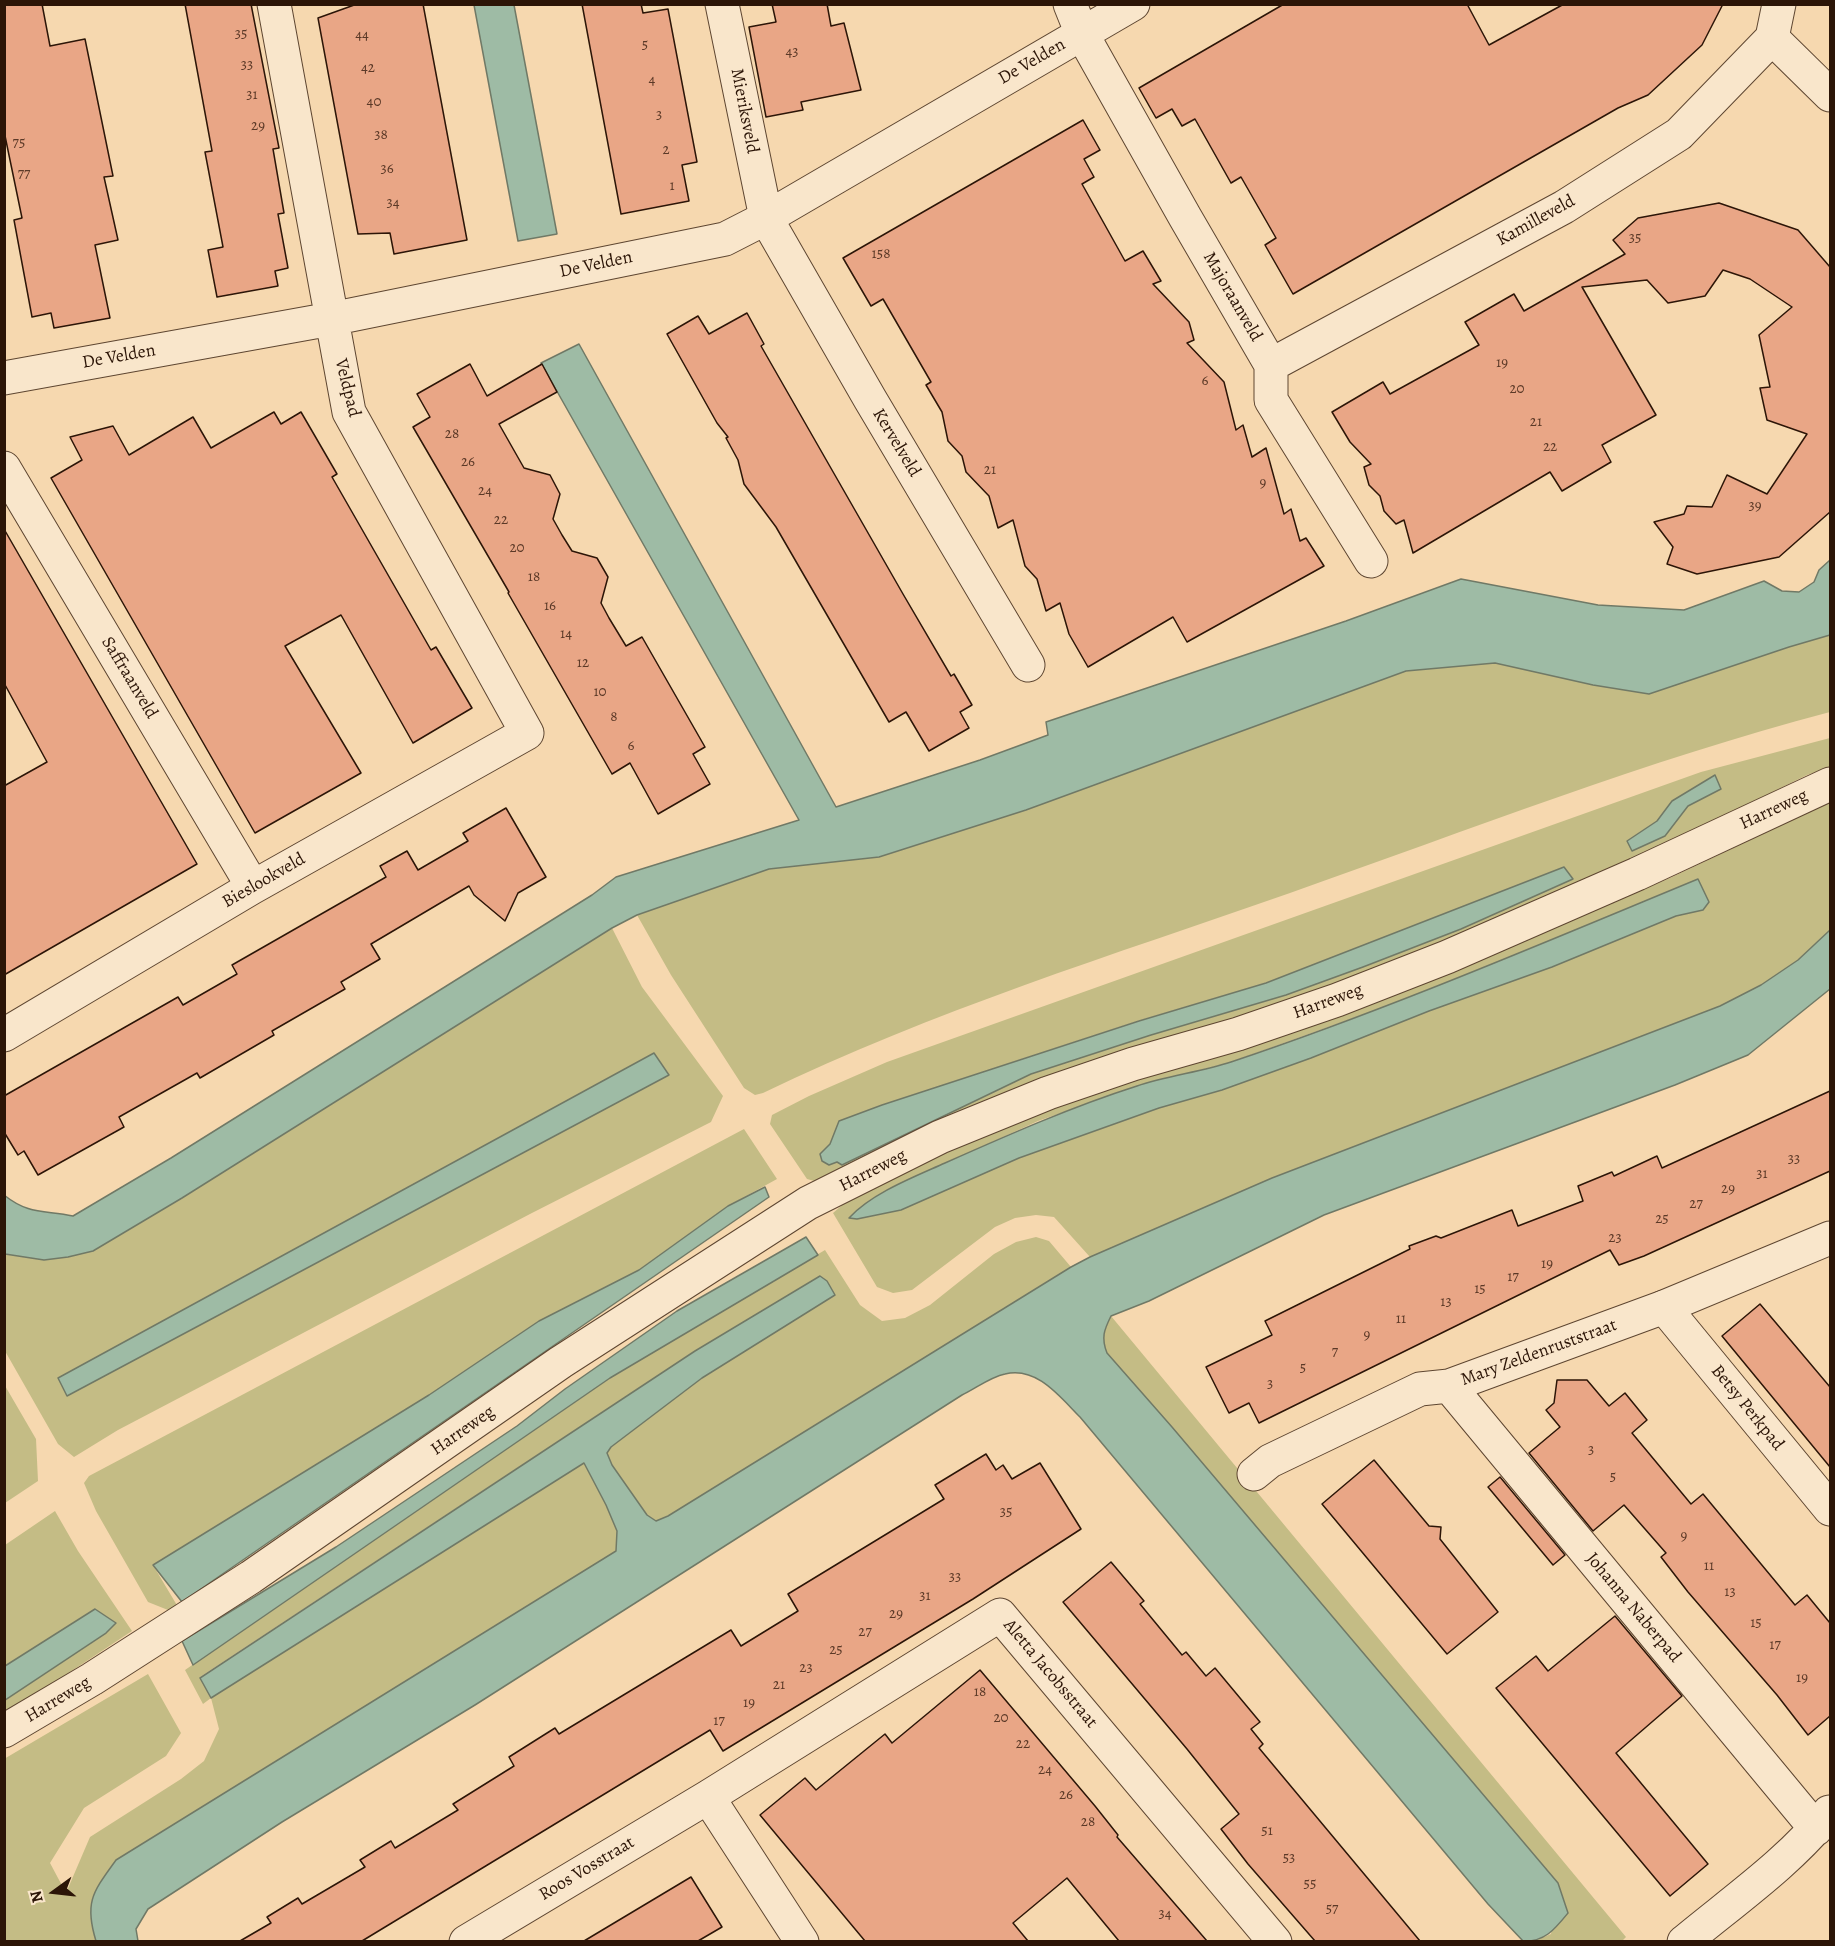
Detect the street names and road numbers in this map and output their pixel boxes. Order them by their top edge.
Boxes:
street label: De Velden [995,34,1069,90]
street label: Mieriksveld [725,67,763,155]
street label: Kamilleveld [1493,191,1579,251]
street label: De Velden [558,247,634,283]
street label: Majoraanveld [1198,248,1266,346]
street label: De Velden [81,340,157,374]
street label: Veldpad [329,357,365,419]
street label: Kervelveld [867,405,925,481]
street label: Saffraanveld [96,633,162,723]
street label: Harreweg [1737,785,1811,835]
street label: Bieslookveld [219,849,309,913]
street label: Harreweg [1290,979,1366,1025]
street label: Harreweg [836,1145,910,1197]
street label: Mary Zeldenruststraat [1458,1315,1620,1391]
street label: Betsy Perkpad [1706,1361,1788,1455]
street label: Harreweg [427,1401,499,1461]
street label: Johanna Naberpad [1581,1549,1685,1667]
street label: Aletta Jacobsstraat [998,1615,1102,1733]
street label: Harreweg [21,1672,95,1728]
street label: Roos Vosstraat [535,1832,639,1906]

